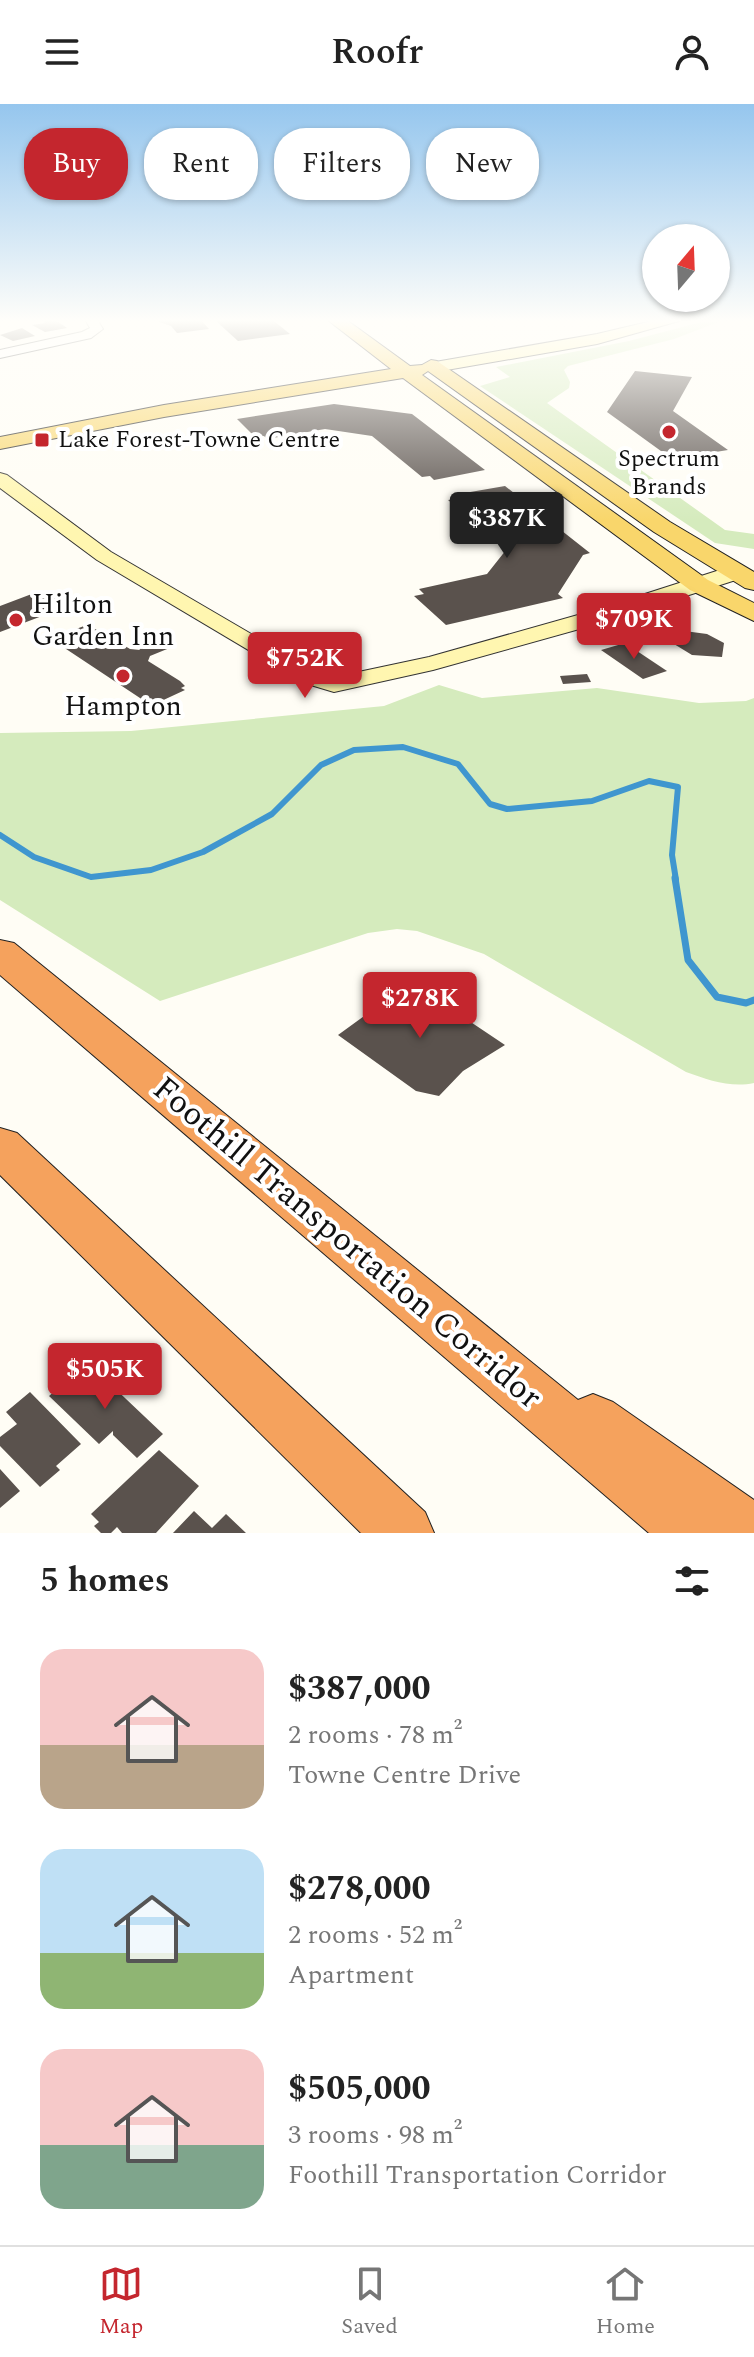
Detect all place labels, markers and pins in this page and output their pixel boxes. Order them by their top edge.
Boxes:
place label: Lake Forest-Towne Centre [58,422,340,458]
marker: Spectrum Brands [660,423,678,441]
marker: Lake Forest-Towne Centre [33,431,51,449]
place label: Spectrum Brands [618,441,720,505]
pin: $387K [451,492,563,560]
place label: Hilton Garden Inn [32,583,174,658]
pin: $709K [578,593,690,661]
marker: Hilton Garden Inn [7,611,25,629]
pin: $752K [249,632,361,700]
marker: Hampton [114,667,132,685]
place label: Hampton [64,685,182,728]
pin: $278K [364,972,476,1040]
pin: $505K [49,1343,161,1411]

